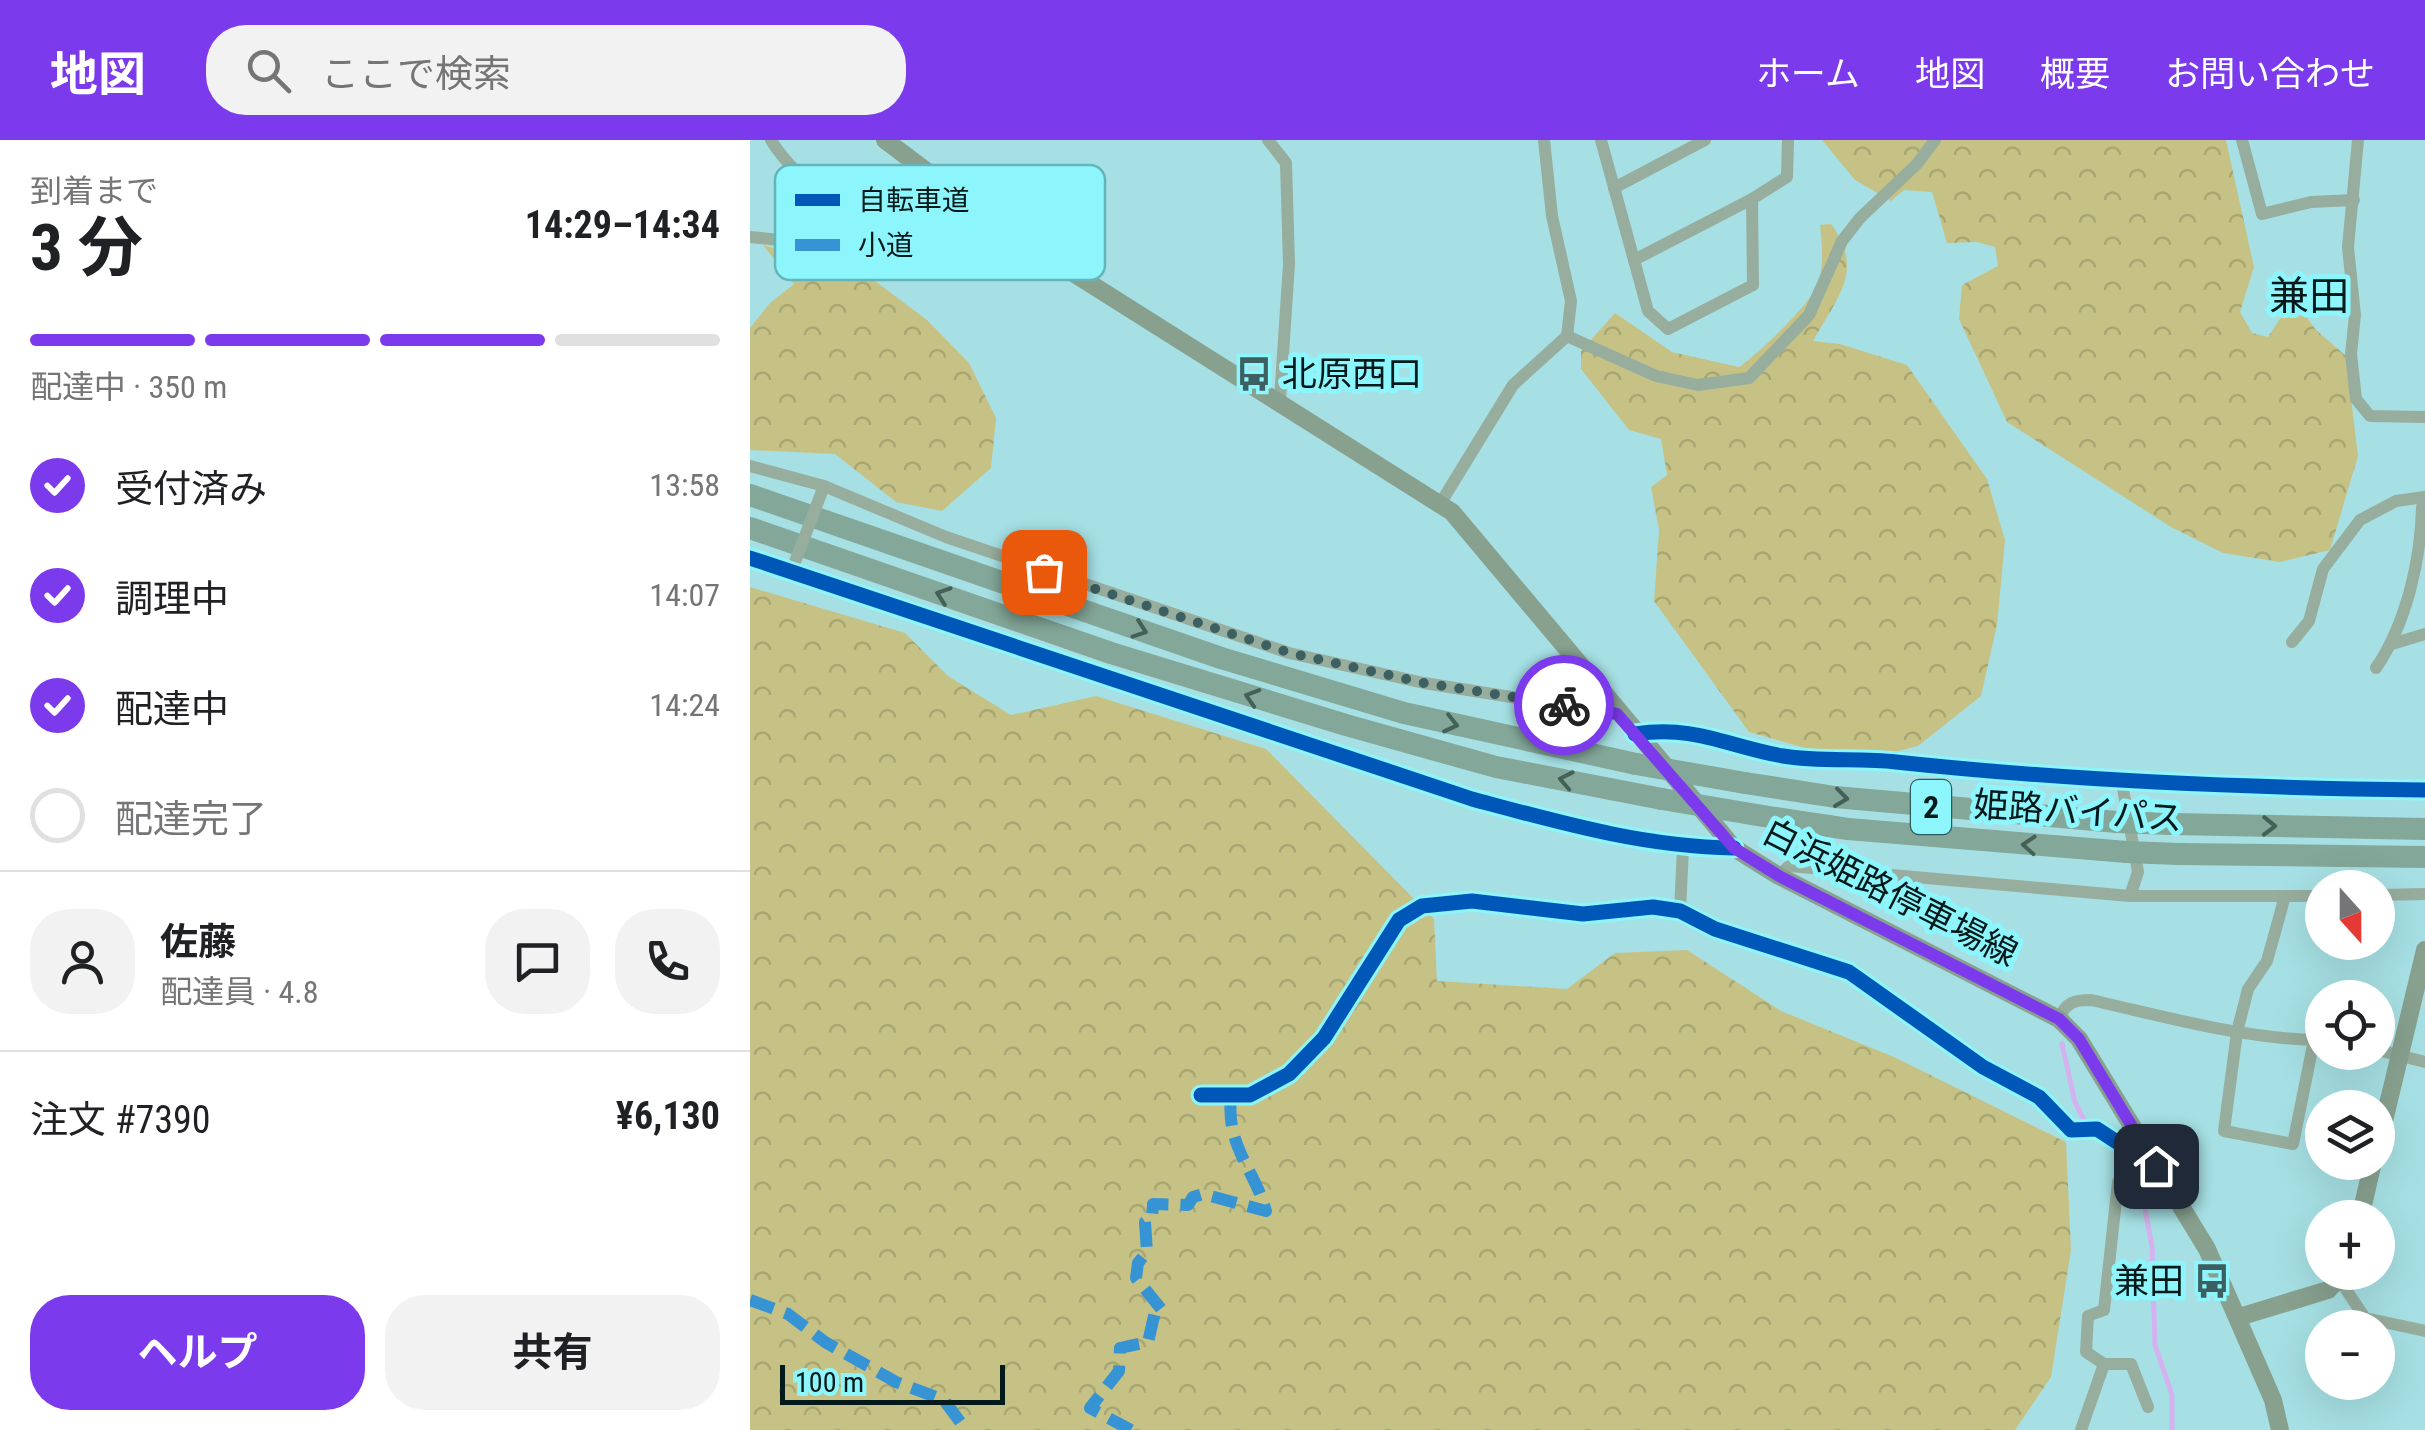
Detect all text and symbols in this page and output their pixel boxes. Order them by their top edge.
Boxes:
search box [206,25,906,115]
icon: search [241,43,296,98]
text: 地図 [50,46,146,103]
text: ここで検索 [321,52,511,96]
text: ホーム [1756,54,1860,95]
text: 地図 [1915,54,1985,95]
text: 概要 [2040,54,2110,95]
text: お問い合わせ [2165,54,2375,95]
legend [775,165,1105,280]
text: 到着まで [30,172,158,210]
text: 自転車道 [858,184,970,217]
text: 14:29–14:34 [525,203,720,247]
text: 3 分 [30,210,143,286]
text: 小道 [858,229,914,262]
district label: 兼田 [2269,273,2349,320]
place label: 北原西口 [1282,354,1422,395]
bus stop icon: 北原西口 [1235,355,1273,393]
text: 配達中 · 350 m [30,368,227,406]
icon: check [30,458,85,513]
text: 13:58 [649,466,720,504]
text: 受付済み [115,467,267,511]
pin [1002,530,1087,615]
icon: bag [1017,545,1072,600]
icon: check [30,568,85,623]
text: 14:07 [649,576,720,614]
text: 調理中 [115,577,229,621]
one-way arrow [936,587,953,607]
one-way arrow [1130,618,1147,638]
courier [1514,655,1614,755]
icon: check [30,678,85,733]
icon: bike [1537,678,1592,733]
text: 14:24 [649,686,720,724]
text: 配達中 [115,687,229,731]
one-way arrow [1244,688,1261,708]
one-way arrow [1442,712,1459,733]
one-way arrow [1558,771,1575,792]
road number: 2 [1911,780,1951,834]
street label: 姫路バイパス [1972,784,2184,840]
one-way arrow [1834,787,1850,808]
text: 配達完了 [115,797,267,841]
street label: 白浜姫路停車場線 [1756,811,2024,975]
one-way arrow [2262,815,2277,837]
one-way arrow [2021,835,2037,857]
north arrow [2305,870,2395,960]
map controls [2305,870,2395,1400]
button: person [30,909,135,1014]
button: chat [485,909,590,1014]
button: phone [615,909,720,1014]
text: 佐藤 [160,920,236,964]
text: 配達員 · 4.8 [160,973,319,1011]
button: locate [2305,980,2395,1070]
button: layers [2305,1090,2395,1180]
text: ¥6,130 [616,1094,720,1138]
text: 注文 #7390 [30,1098,211,1142]
pin [2114,1124,2199,1209]
icon: home [2129,1139,2184,1194]
button: + [2305,1200,2395,1290]
place label: 兼田 [2114,1261,2184,1302]
bus stop icon: 兼田 [2193,1262,2231,1300]
button: ヘルプ [30,1295,365,1410]
button: 共有 [385,1295,720,1410]
button: − [2305,1310,2395,1400]
scale bar [780,1360,1005,1404]
text: 100 m [795,1366,864,1399]

